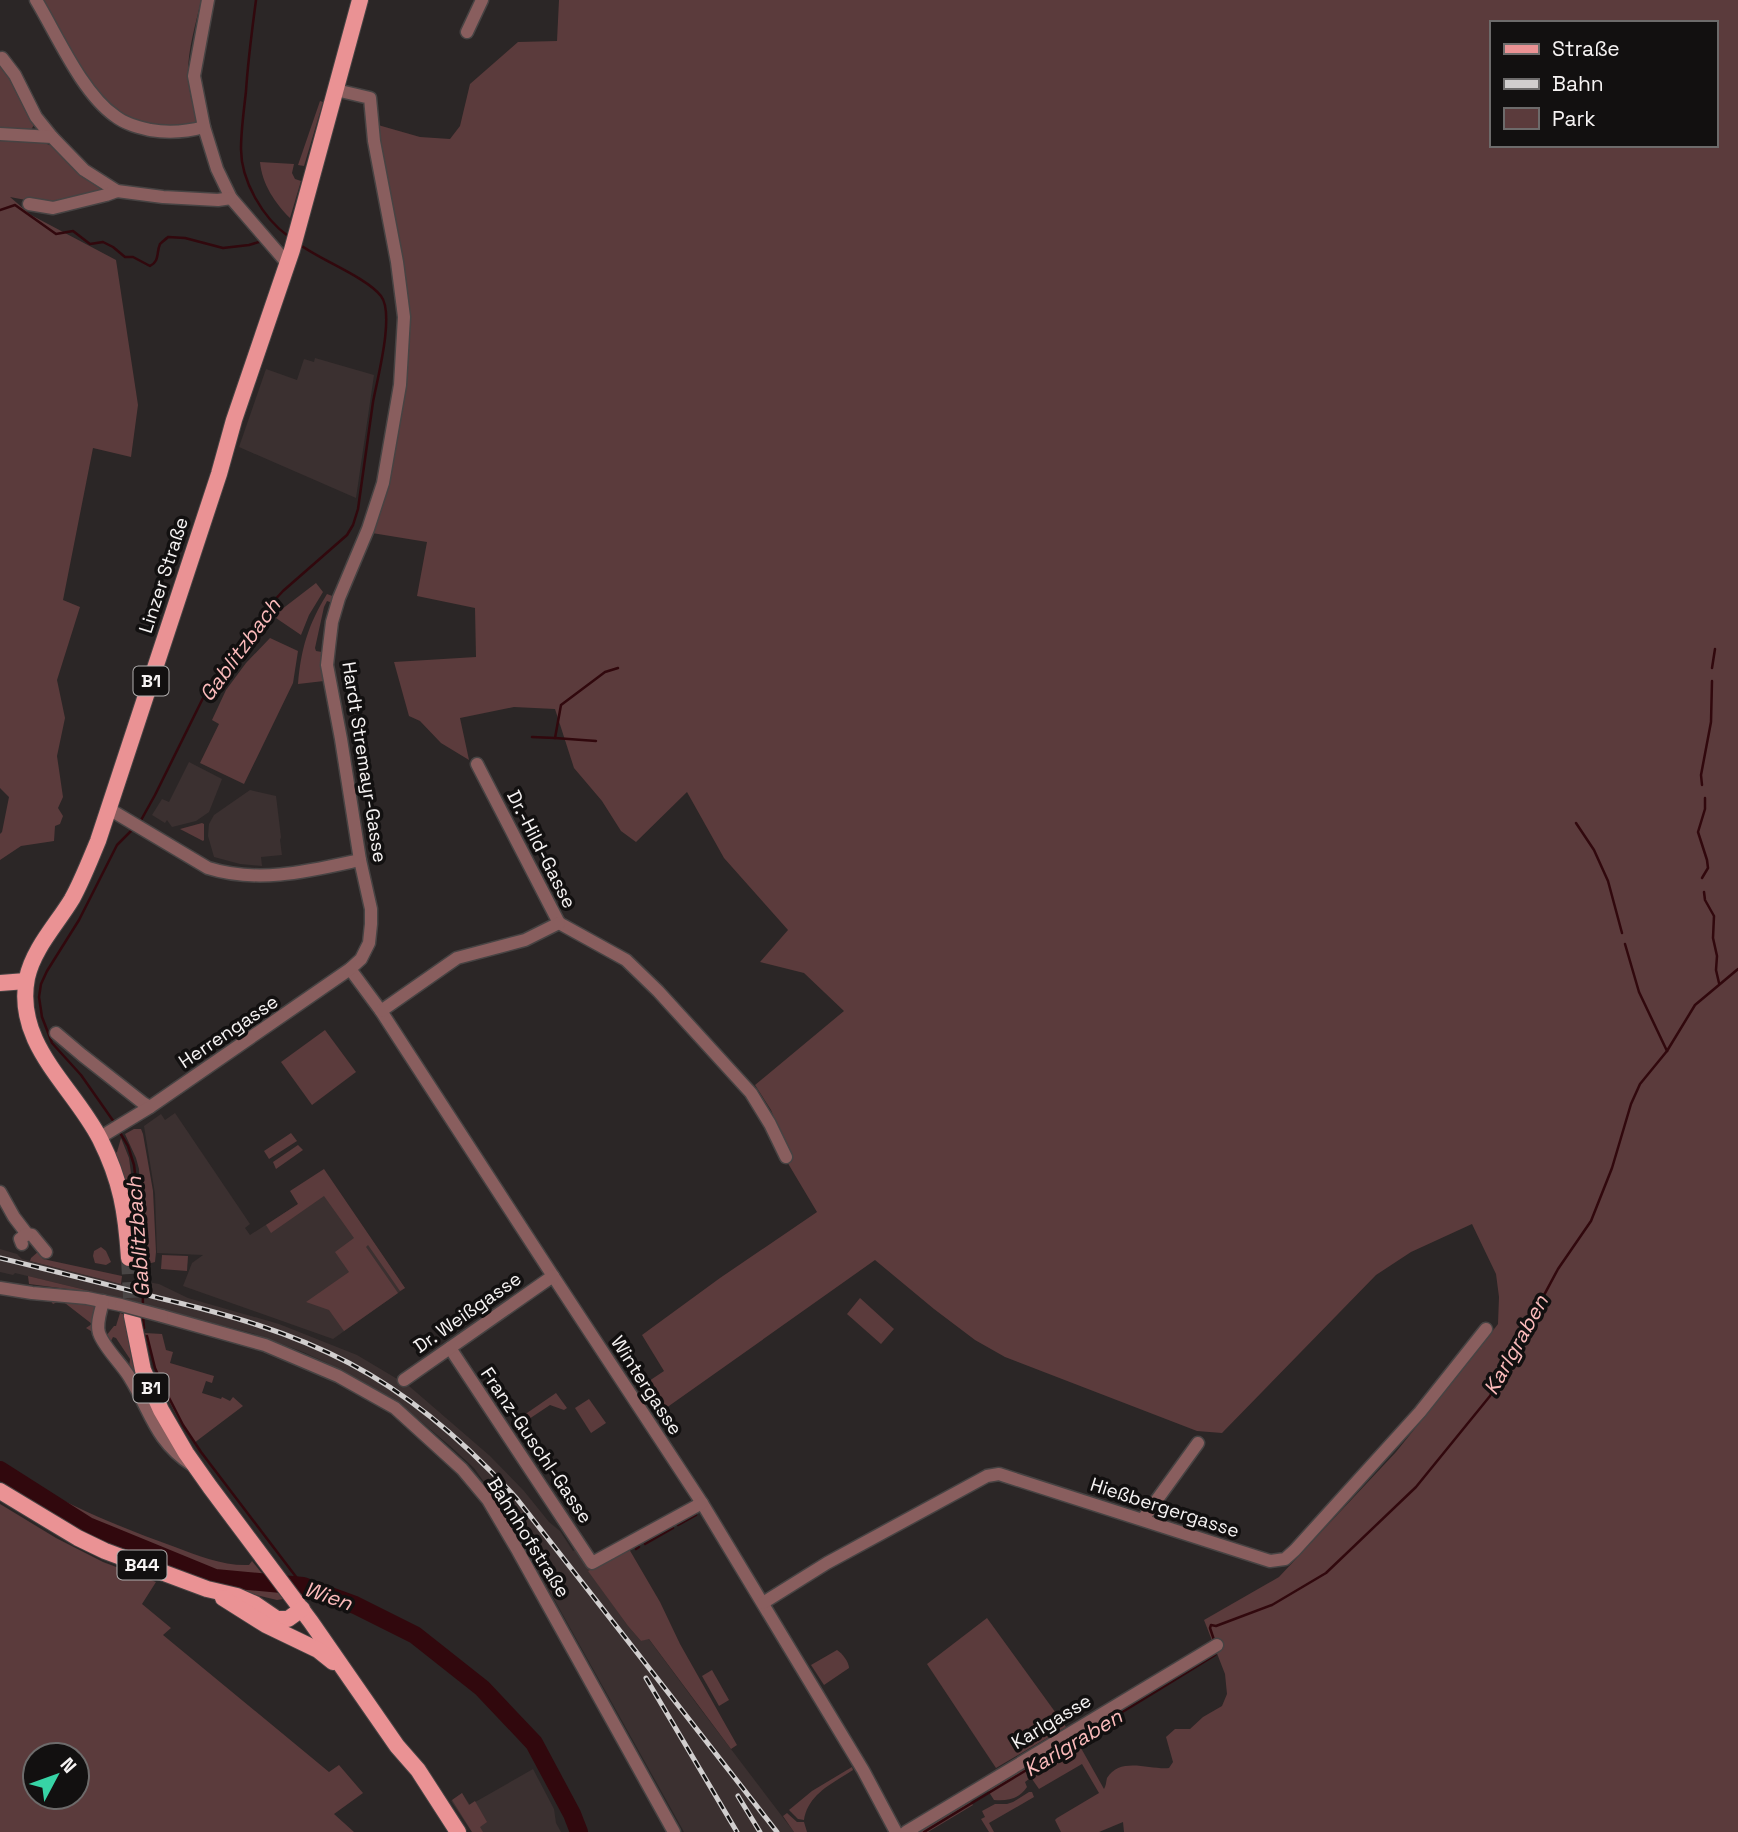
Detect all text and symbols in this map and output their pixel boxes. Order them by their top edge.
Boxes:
legend [1490,21,1717,147]
text: Straße [1552,35,1620,62]
text: Bahn [1552,70,1604,97]
text: Park [1552,105,1596,132]
street label: Linzer Straße [133,514,194,636]
water label: Gablitzbach [193,592,287,707]
street label: Hardt Stremayr-Gasse [336,660,393,864]
road number: B1 [134,666,168,696]
street label: Dr.-Hild-Gasse [501,786,582,913]
street label: Herrengasse [174,989,283,1074]
water label: Gablitzbach [120,1175,155,1298]
street label: Dr. Weißgasse [409,1266,526,1359]
water label: Karlgraben [1477,1289,1555,1399]
street label: Wintergasse [605,1331,688,1440]
street label: Franz-Guschl-Gasse [475,1362,598,1528]
road number: B1 [134,1373,168,1402]
street label: Bahnhofstraße [482,1472,576,1602]
street label: Hießbergergasse [1087,1472,1243,1543]
road number: B44 [118,1550,166,1580]
water label: Wien [301,1575,357,1617]
street label: Karlgasse [1007,1688,1096,1755]
water label: Karlgraben [1019,1702,1128,1782]
north arrow [21,1741,91,1811]
text: N [55,1752,82,1778]

